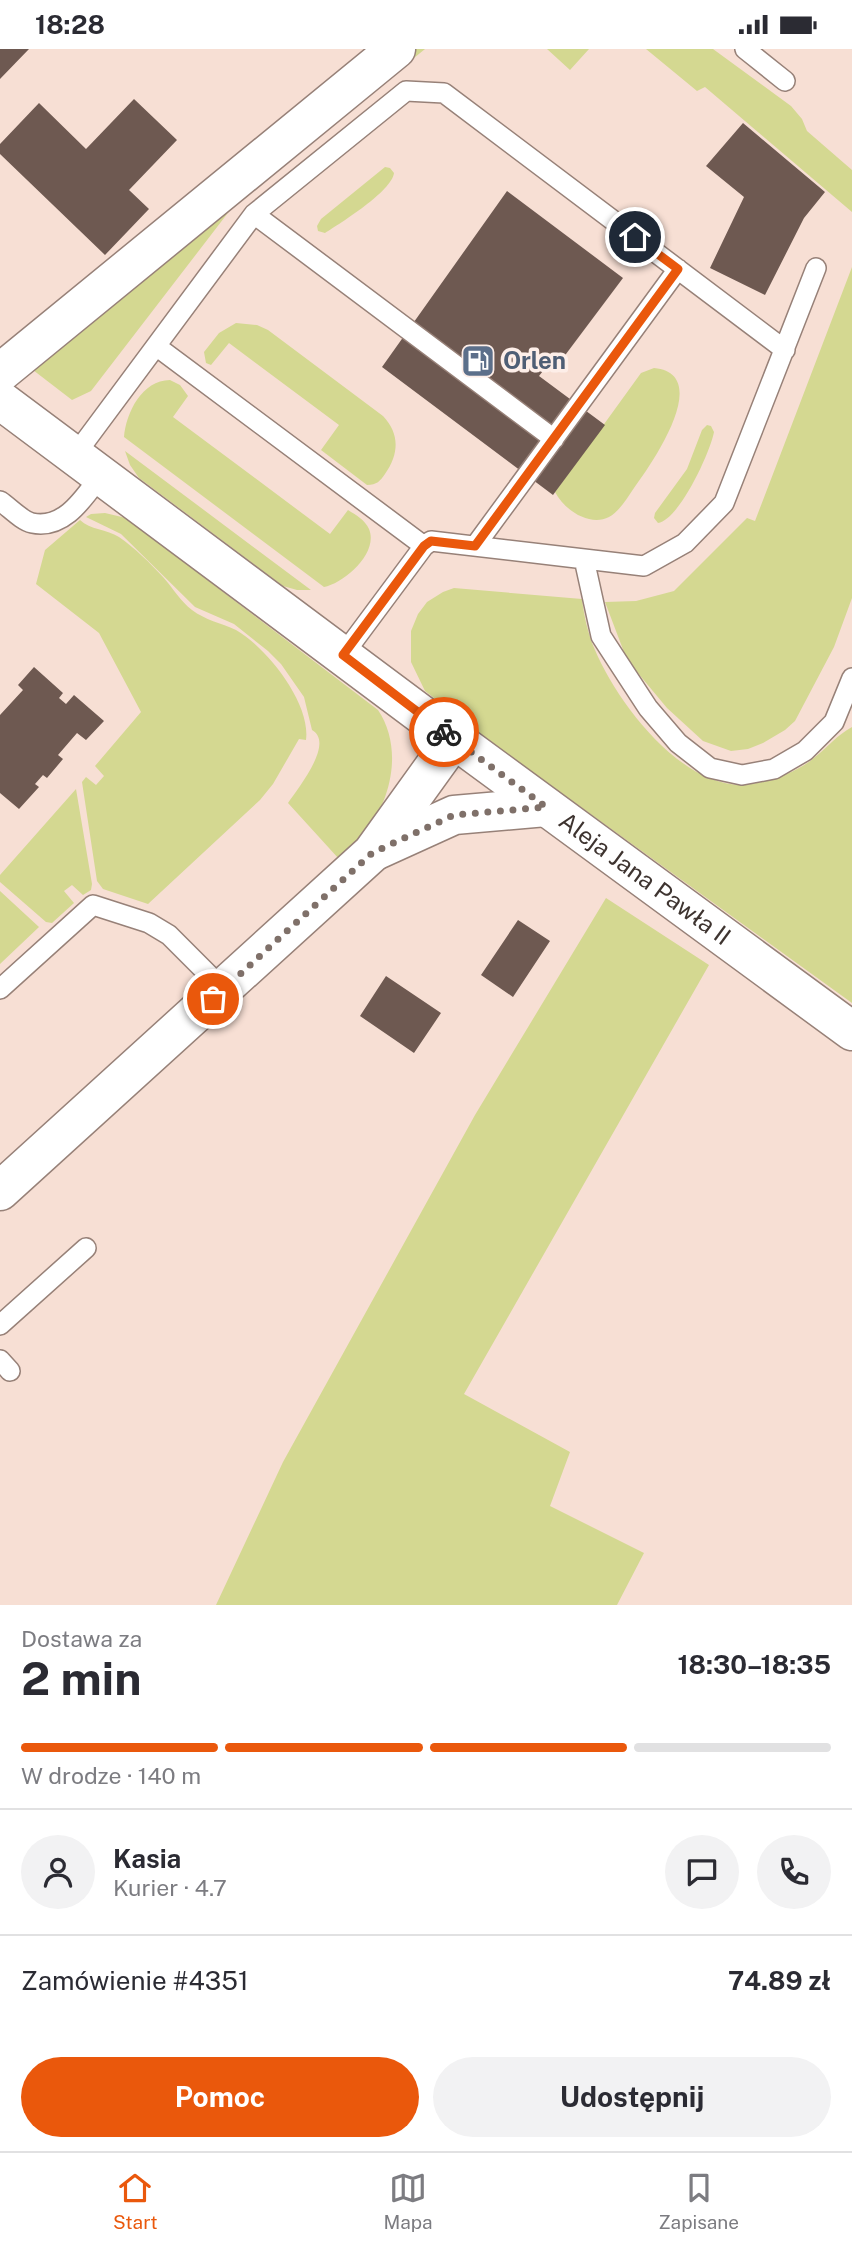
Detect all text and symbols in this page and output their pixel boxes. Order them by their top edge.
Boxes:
text: 18:28 [35,9,105,40]
pin [605,207,665,267]
icon: home [616,218,654,256]
fuel station icon: Orlen [459,342,497,380]
place label: Orlen [503,346,566,374]
courier [409,697,479,767]
icon: bike [425,713,463,751]
street label: Aleja Jana Pawła II [554,806,736,950]
pin [183,969,243,1029]
icon: bag [194,980,232,1018]
text: Dostawa za [21,1625,142,1652]
text: 18:30–18:35 [677,1649,831,1680]
text: 2 min [21,1651,141,1705]
text: W drodze · 140 m [21,1762,201,1789]
button: person [21,1835,95,1909]
button: chat [665,1835,739,1909]
button: phone [757,1835,831,1909]
text: Kasia [113,1843,181,1874]
text: Kurier · 4.7 [113,1874,227,1901]
text: Zamówienie #4351 [21,1965,248,1996]
text: 74.89 zł [728,1965,831,1996]
button: Pomoc [21,2057,419,2137]
button: Udostępnij [433,2057,831,2137]
tab: Start [113,2169,158,2233]
tab: Mapa [384,2169,433,2233]
tab: Zapisane [658,2169,739,2233]

